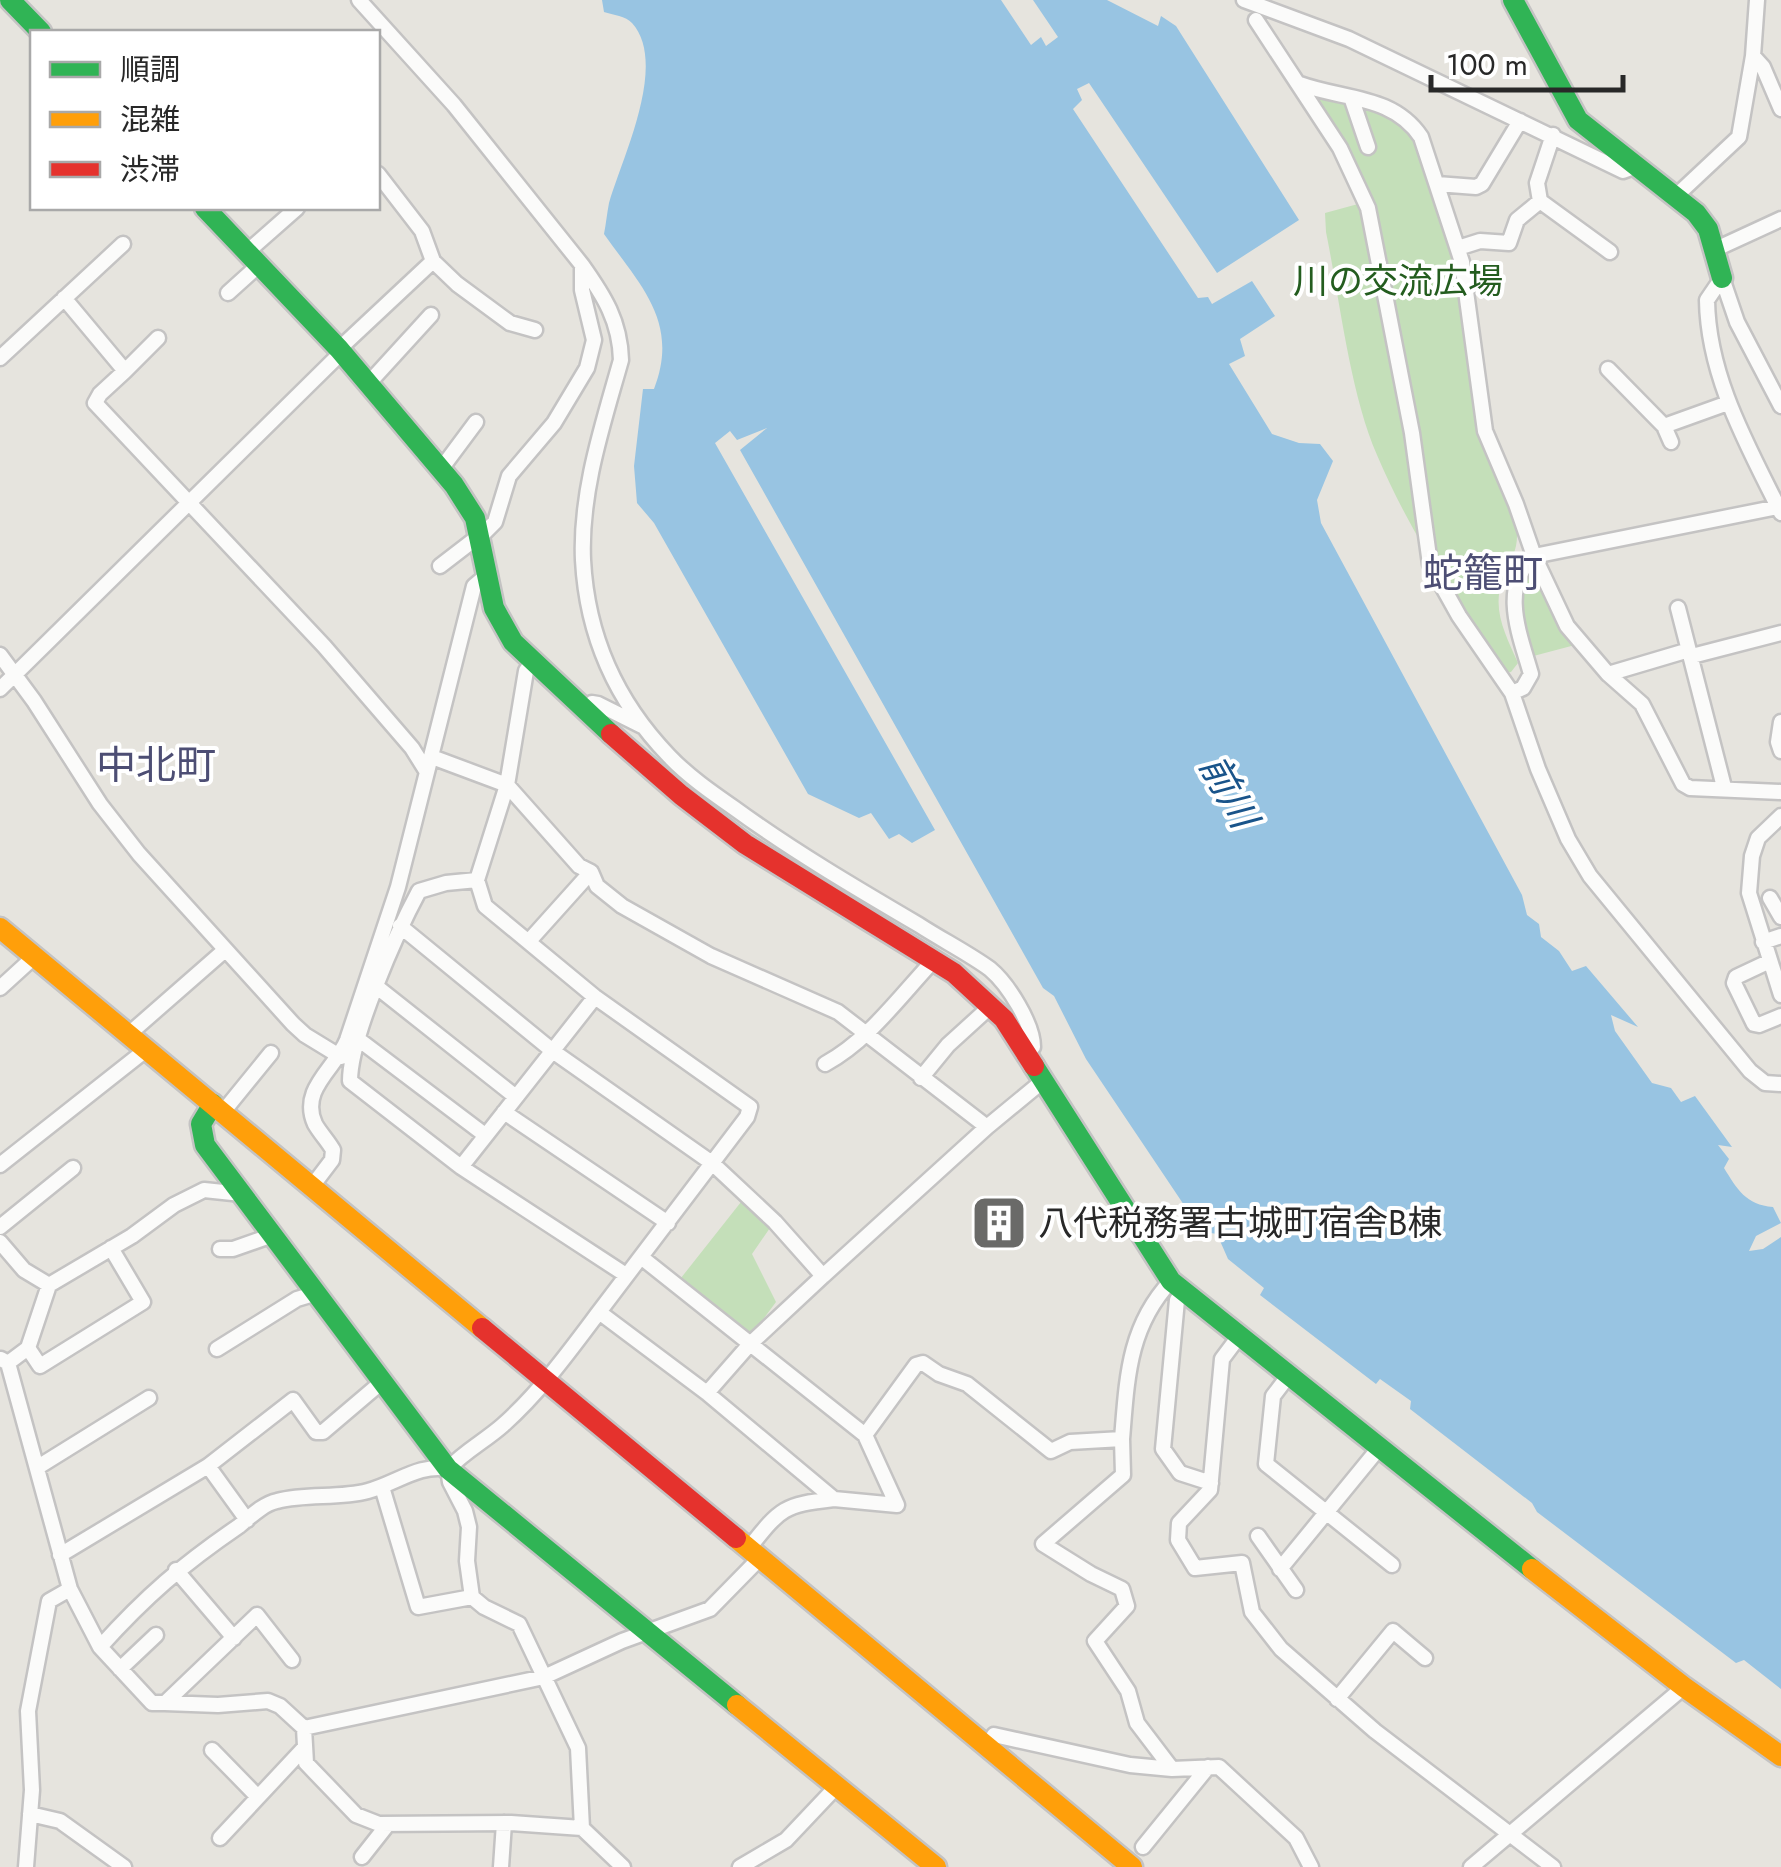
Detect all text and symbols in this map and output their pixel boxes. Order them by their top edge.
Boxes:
legend [30,30,380,210]
scale bar [1431,30,1624,92]
text: 100 m [1446,43,1528,86]
text: 順調 [120,48,180,91]
text: 混雑 [120,98,180,141]
text: 渋滞 [120,148,180,191]
park label: 川の交流広場 [1293,256,1503,306]
district label: 蛇籠町 [1423,544,1543,602]
district label: 中北町 [96,736,216,794]
water label: 前川 [1187,744,1273,841]
building icon: 八代税務署古城町宿舎B棟 [969,1193,1029,1253]
place label: 八代税務署古城町宿舎B棟 [1038,1198,1443,1248]

